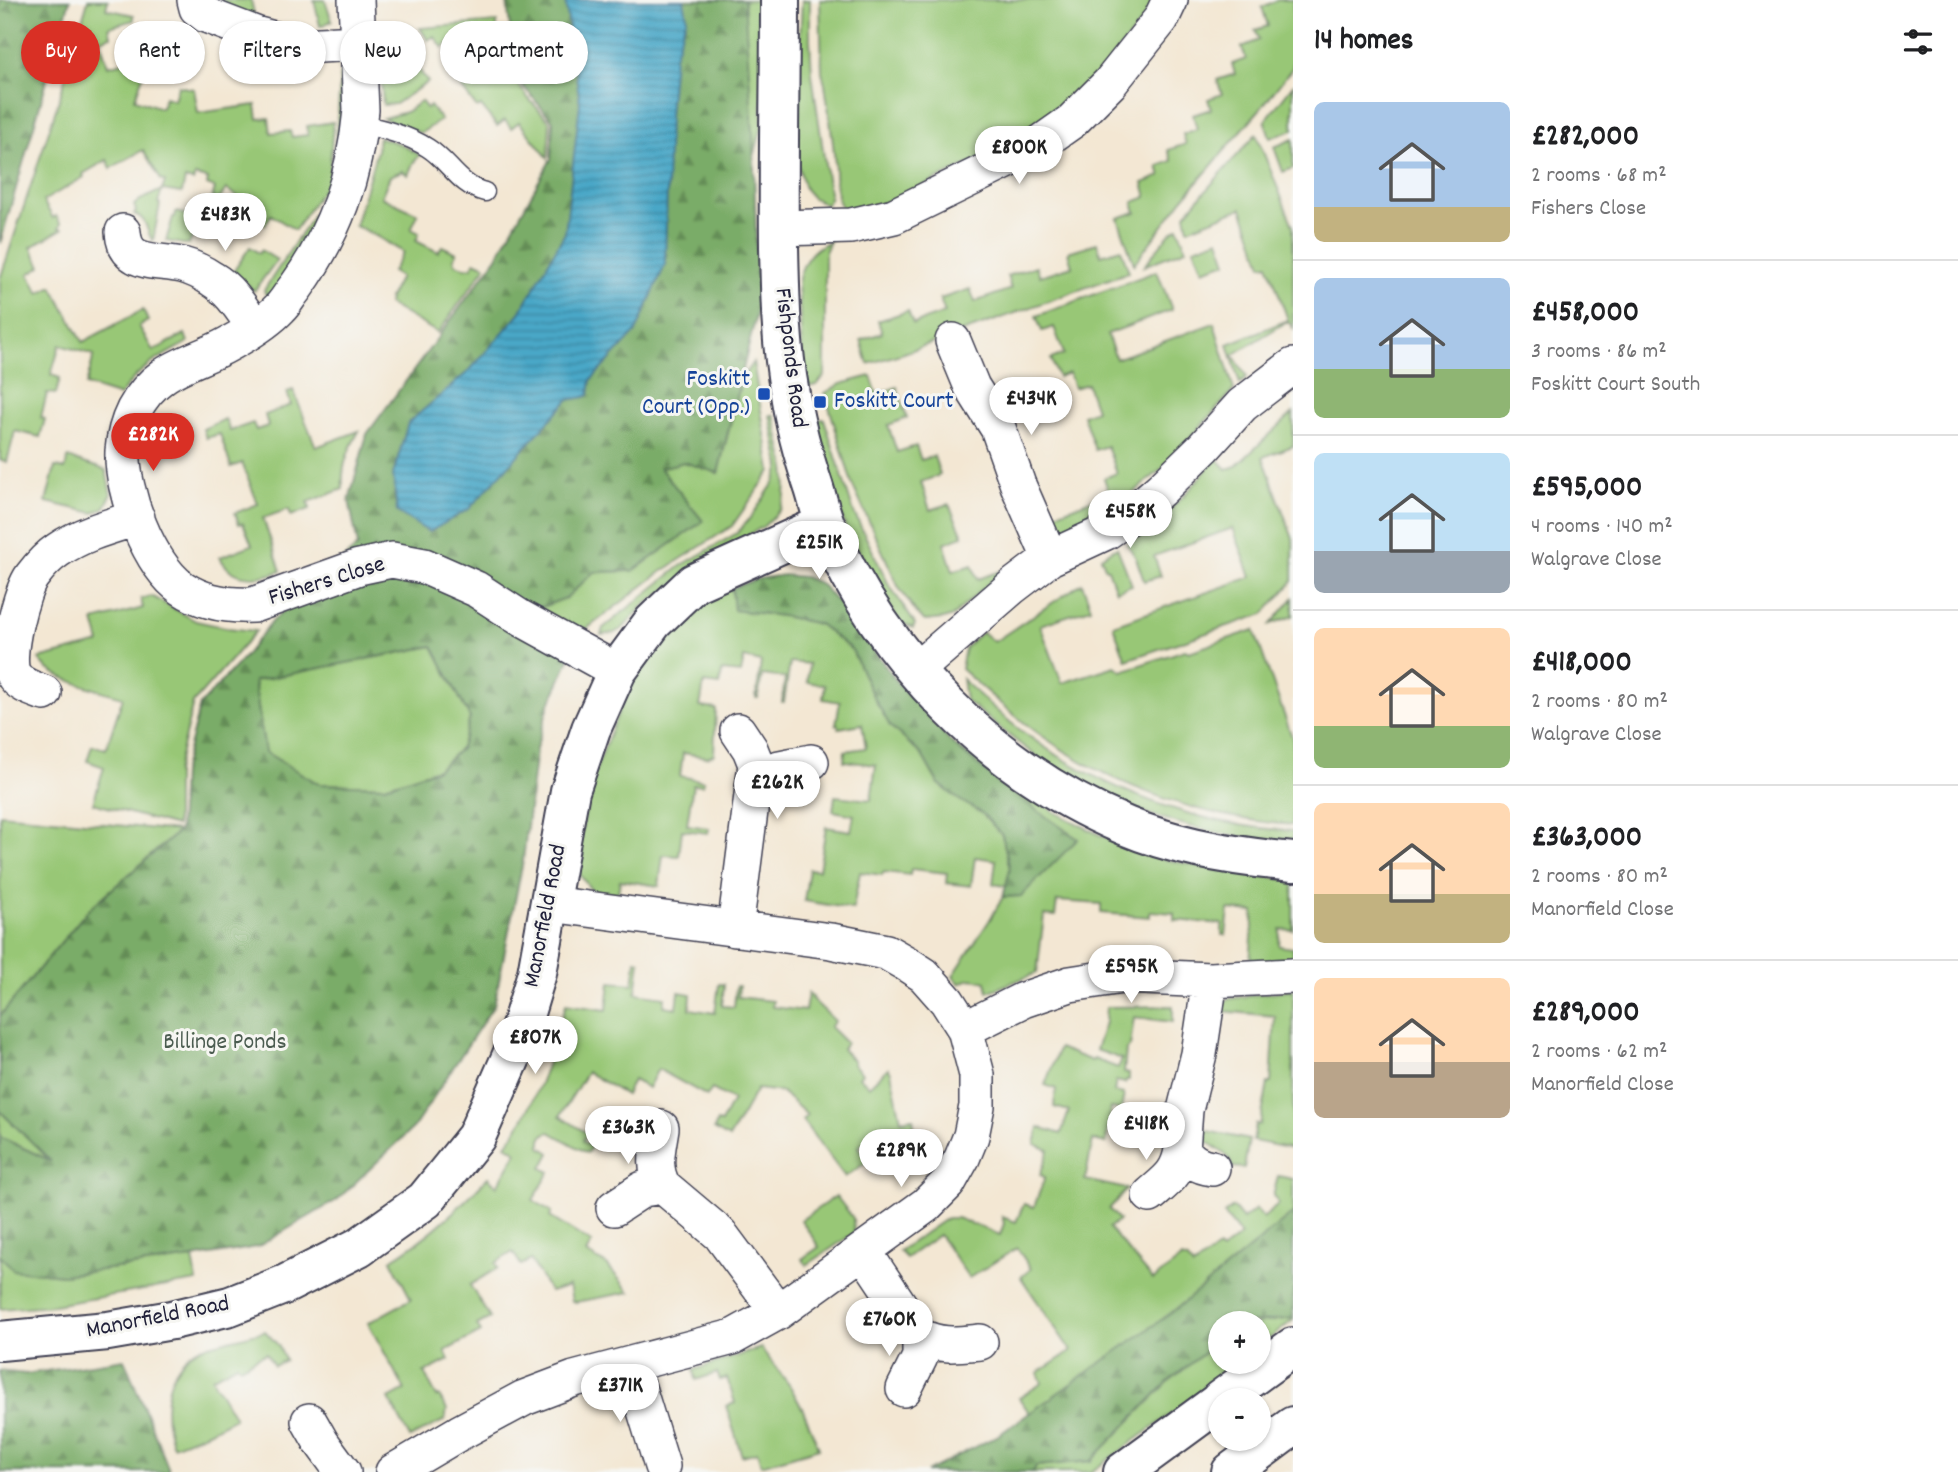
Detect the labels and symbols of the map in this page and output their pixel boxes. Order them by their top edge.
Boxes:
pin: £800K [970,127,1068,186]
pin: £483K [176,194,274,253]
street label: Fishponds Road [765,286,815,430]
place label: Foskitt Court (Opp.) [642,363,750,425]
pin: £434K [982,378,1080,437]
place label: Foskitt Court [834,385,954,419]
marker: Foskitt Court (Opp.) [756,386,772,402]
marker: Foskitt Court [812,394,828,410]
pin: £282K [104,414,202,473]
pin: £458K [1081,490,1179,550]
pin: £251K [770,522,868,581]
street label: Fishers Close [265,548,389,616]
pin: £262K [728,762,826,821]
street label: Manorfield Road [515,842,577,990]
pin: £595K [1082,946,1180,1005]
pin: £807K [486,1016,584,1076]
park label: Billinge Ponds [163,1026,287,1060]
pin: £418K [1097,1102,1195,1162]
pin: £363K [579,1106,677,1166]
pin: £289K [852,1130,950,1189]
street label: Manorfield Road [84,1287,232,1349]
pin: £760K [840,1298,938,1358]
pin: £371K [571,1364,669,1424]

